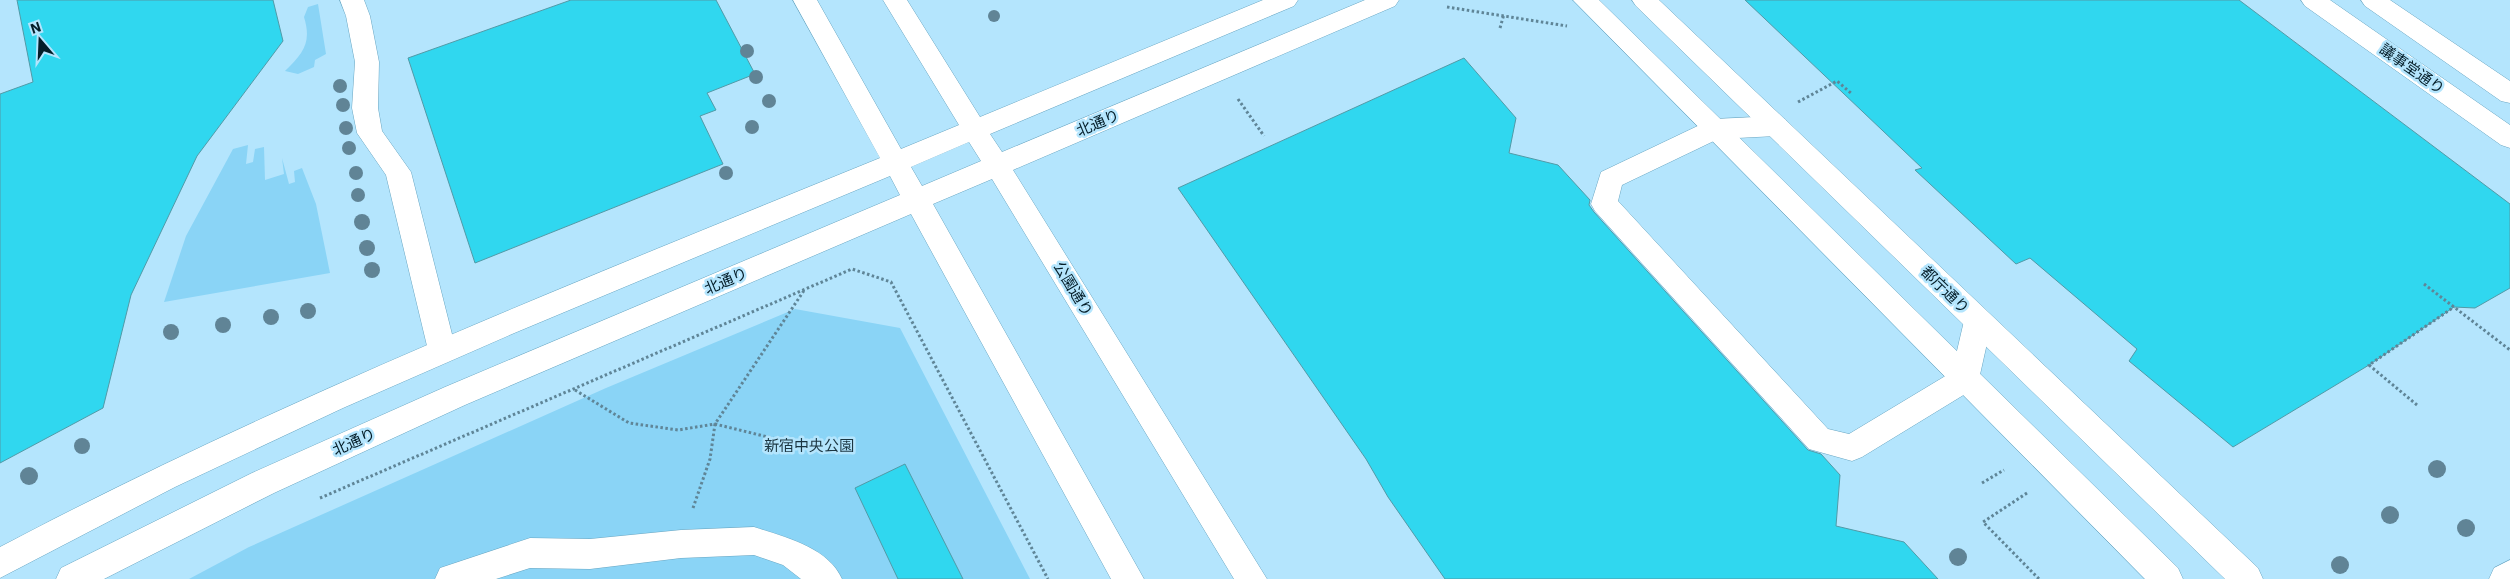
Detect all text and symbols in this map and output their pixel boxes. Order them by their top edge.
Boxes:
north arrow [15,15,65,65]
text: N [28,18,43,38]
street label: 議事堂通り [2376,39,2448,98]
street label: 北通り [1073,105,1122,140]
street label: 公園通り [1050,258,1097,319]
street label: 都庁通り [1917,262,1974,317]
street label: 北通り [701,263,750,298]
street label: 北通り [329,424,378,459]
park label: 新宿中央公園 [764,436,854,455]

